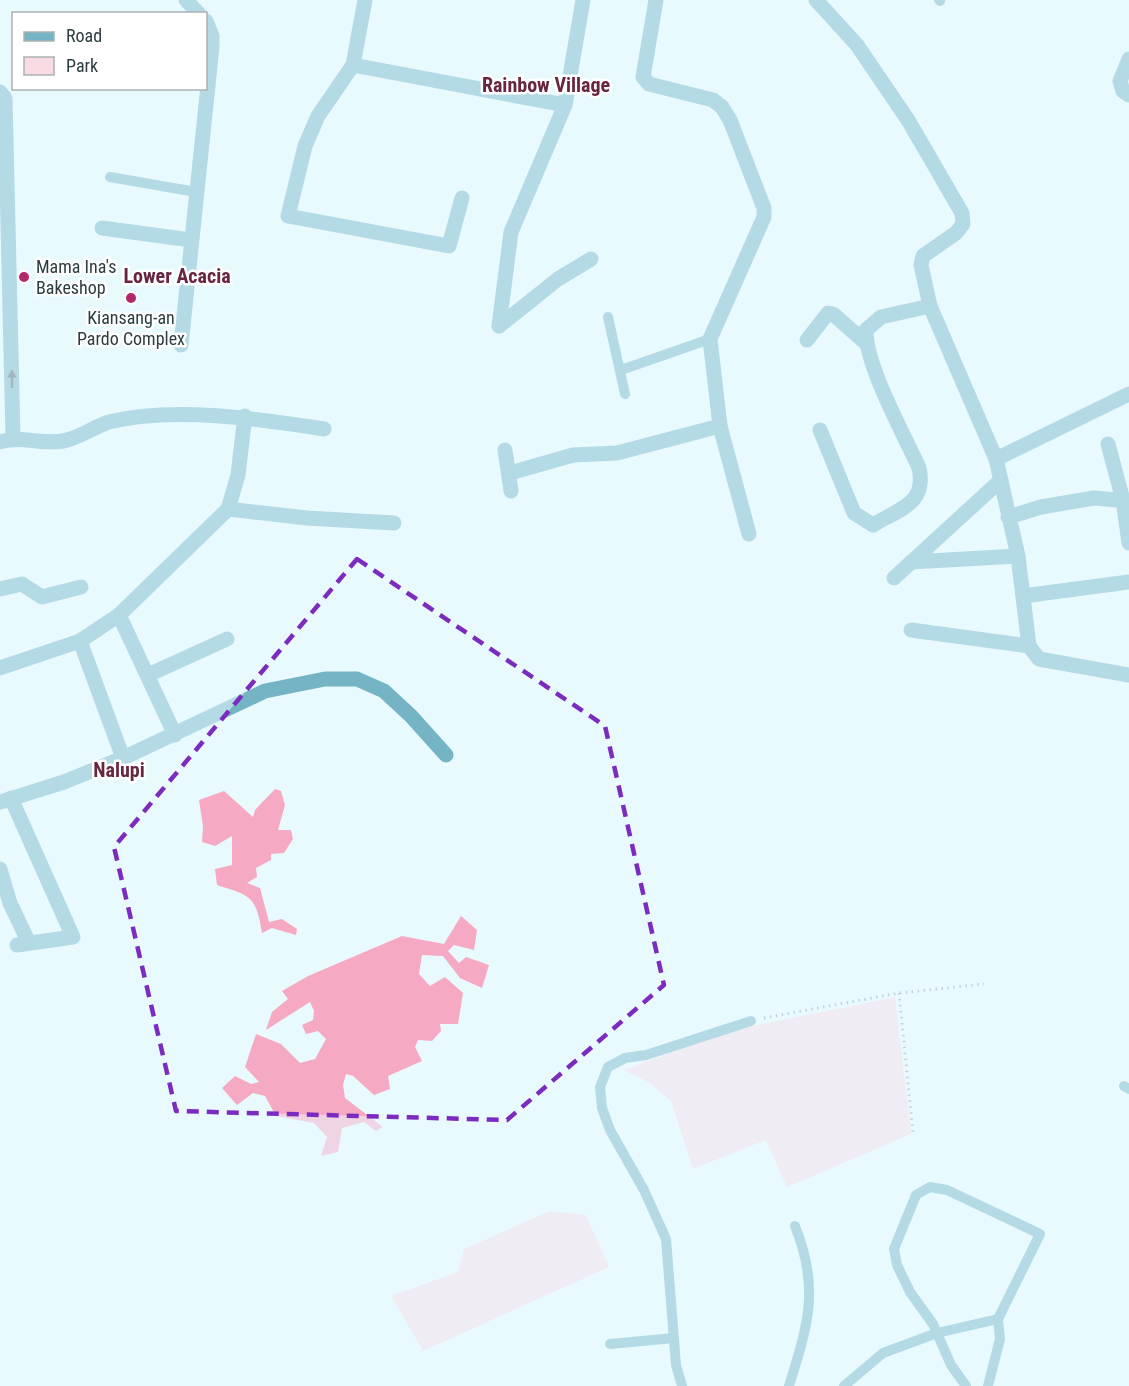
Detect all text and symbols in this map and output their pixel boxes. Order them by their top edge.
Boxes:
legend [12,12,207,90]
text: Road [66,25,102,46]
text: Park [66,55,98,76]
district label: Rainbow Village [482,73,610,97]
place label: Mama Ina's Bakeshop [36,256,116,298]
district label: Lower Acacia [123,264,231,288]
marker: Mama Ina's Bakeshop [17,270,31,284]
marker: Kiansang-an Pardo Complex [124,291,138,305]
place label: Kiansang-an Pardo Complex [77,307,185,349]
one-way arrow [7,369,17,388]
district label: Nalupi [93,758,145,782]

